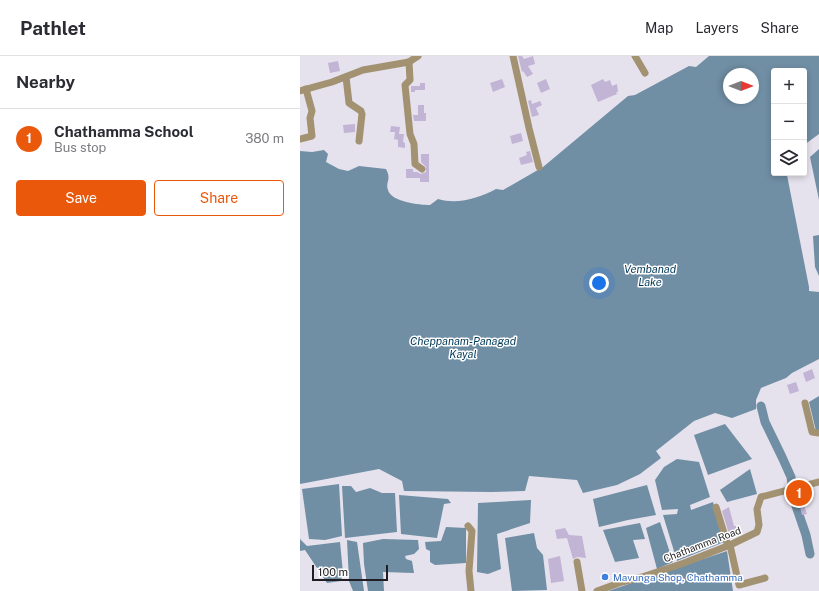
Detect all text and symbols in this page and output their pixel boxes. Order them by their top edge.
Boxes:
text: Pathlet [20,17,86,39]
text: Map [645,20,673,36]
text: Layers [695,20,739,36]
text: Share [761,20,799,36]
north arrow [723,68,759,104]
map controls [771,68,807,176]
button: + [771,68,807,104]
text: Nearby [16,72,75,92]
button: − [771,104,807,140]
text: Chathamma School [54,123,194,140]
text: 1 [26,131,32,146]
text: 380 m [245,131,284,146]
text: Bus stop [54,140,106,155]
button: layers [771,140,807,176]
button: Save [16,180,146,216]
button: Share [154,180,284,216]
water label: Vembanad Lake [624,263,677,288]
your location [589,273,609,293]
water label: Cheppanam-Panagad Kayal [410,335,517,360]
pin: 1 [786,478,812,508]
street label: Chathamma Road [662,524,742,564]
scale bar [312,563,388,582]
text: 100 m [318,566,348,578]
place label: Mavunga Shop, Chathamma [613,571,743,583]
marker: Mavunga Shop, Chathamma [600,572,610,582]

